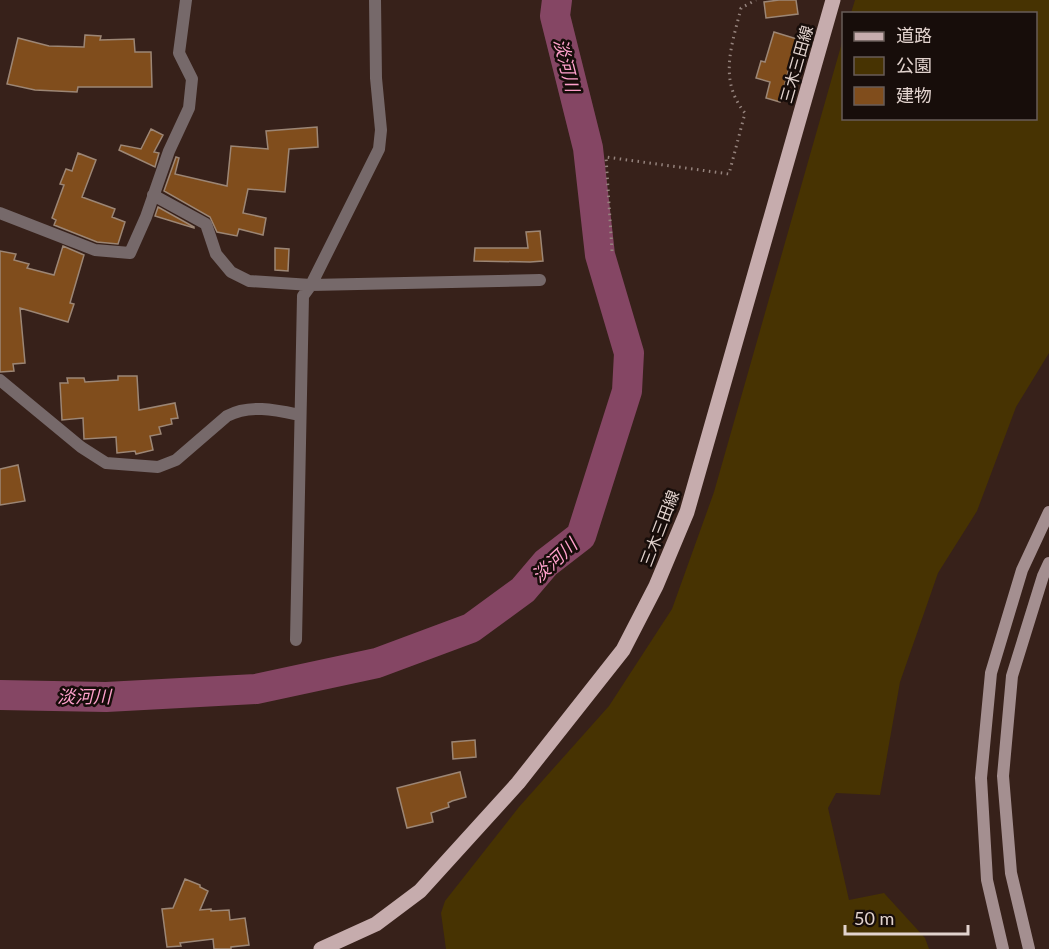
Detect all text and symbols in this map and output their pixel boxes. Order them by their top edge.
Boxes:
legend [842,12,1037,120]
street label: 三木三田線 [776,23,816,105]
text: 道路 [896,24,932,46]
water label: 淡河川 [550,36,585,96]
text: 公園 [896,54,932,76]
text: 建物 [896,84,932,106]
street label: 三木三田線 [636,487,682,569]
water label: 淡河川 [527,532,583,586]
water label: 淡河川 [57,685,113,707]
scale bar [845,898,968,936]
text: 50 m [854,907,894,929]

